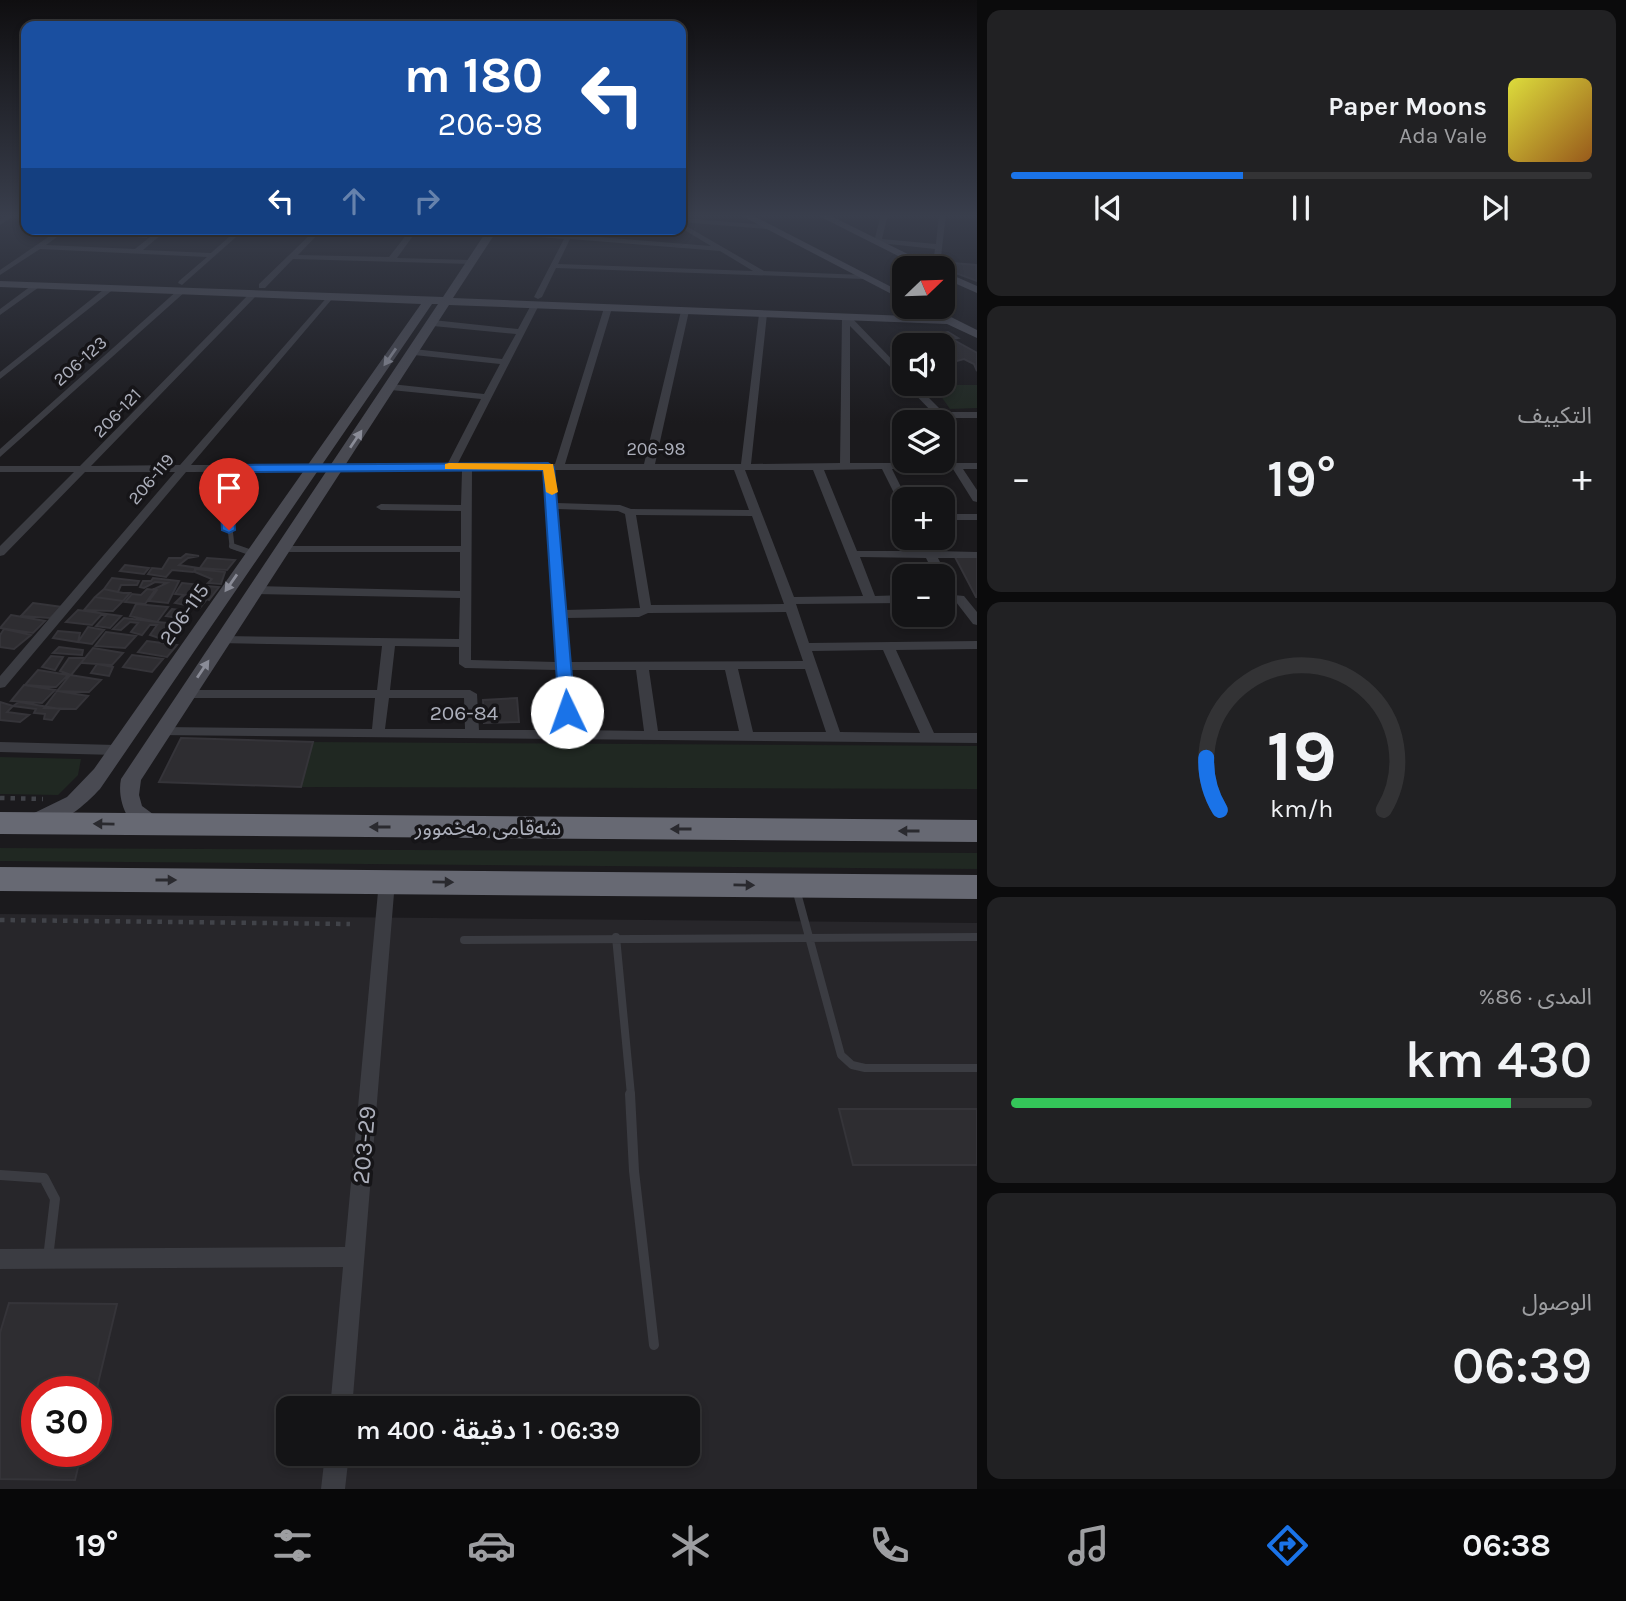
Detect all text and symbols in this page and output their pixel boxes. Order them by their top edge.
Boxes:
text: 180 m [404,47,543,104]
icon: left [567,49,658,140]
text: Paper Moons [1328,91,1487,122]
text: 206-98 [438,106,543,143]
text: Ada Vale [1399,122,1487,149]
icon: left [262,182,300,220]
icon: ahead [335,182,373,220]
icon: right [408,182,446,220]
icon: previous [1089,189,1127,227]
icon: pause [1282,189,1320,227]
icon: next [1476,189,1514,227]
north arrow [892,256,956,318]
map controls [892,256,955,627]
street label: 206-123 [49,331,111,391]
button: sound [892,333,955,396]
one-way arrow [383,348,397,366]
street label: 206-121 [88,384,146,442]
text: التكييف [1518,402,1592,429]
button: layers [892,410,955,473]
one-way arrow [349,430,363,448]
street label: 206-98 [626,438,686,460]
text: 19° [1267,448,1336,509]
street label: 206-119 [123,449,179,509]
text: − [1011,456,1031,501]
text: + [1572,456,1592,501]
pin [199,458,259,530]
icon: arrive [210,469,248,507]
button: + [892,487,955,550]
button: − [892,564,955,627]
one-way arrow [224,574,238,592]
street label: 206-115 [154,579,214,649]
one-way arrow [196,660,210,678]
position arrow [530,675,604,749]
street label: 206-84 [430,701,499,725]
text: 19 [1266,714,1337,799]
text: km/h [1270,794,1333,823]
street label: شەقامی مەخموور [414,816,561,840]
one-way arrow [92,818,114,830]
one-way arrow [369,821,391,833]
one-way arrow [670,823,692,835]
one-way arrow [897,825,919,837]
one-way arrow [155,874,177,886]
one-way arrow [432,876,454,887]
one-way arrow [733,879,755,890]
text: المدى · 86% [1479,983,1592,1010]
text: 430 km [1405,1029,1592,1090]
street label: 203-29 [347,1105,381,1185]
text: الوصول [1522,1289,1592,1316]
text: 06:39 [1452,1335,1592,1396]
speed limit sign: 30 [21,1376,112,1467]
text: 06:39 · 1 دقيقة · 400 m [356,1415,620,1446]
icon: filters [268,1521,317,1570]
icon: car [467,1521,516,1570]
icon: climate [666,1521,715,1570]
icon: phone [865,1521,914,1570]
icon: music [1064,1521,1113,1570]
icon: directions [1263,1521,1312,1570]
text: 19° [75,1527,118,1564]
text: 06:38 [1462,1527,1551,1564]

